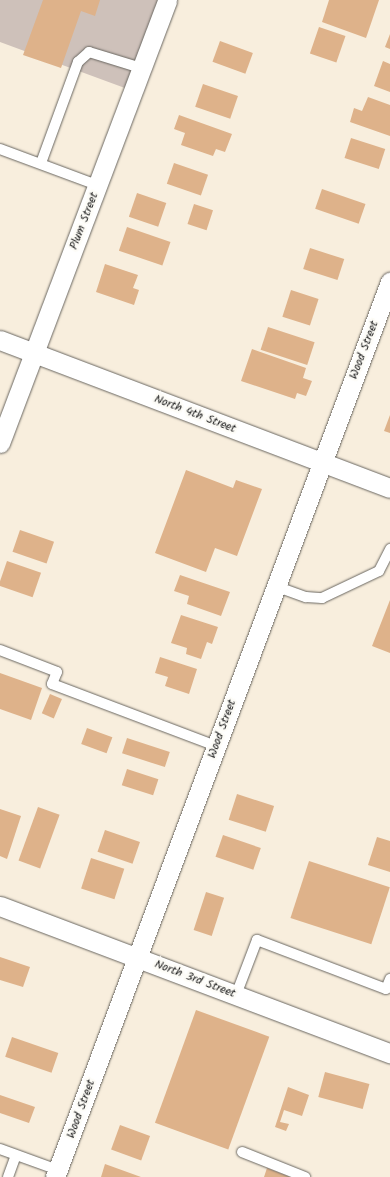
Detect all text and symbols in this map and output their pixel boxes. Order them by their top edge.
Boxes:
street label: Plum Street [67,190,101,252]
street label: Wood Street [346,319,382,381]
street label: North 4th Street [152,392,238,436]
street label: Wood Street [205,698,239,760]
street label: North 3rd Street [153,957,237,1001]
street label: Wood Street [64,1078,98,1140]

